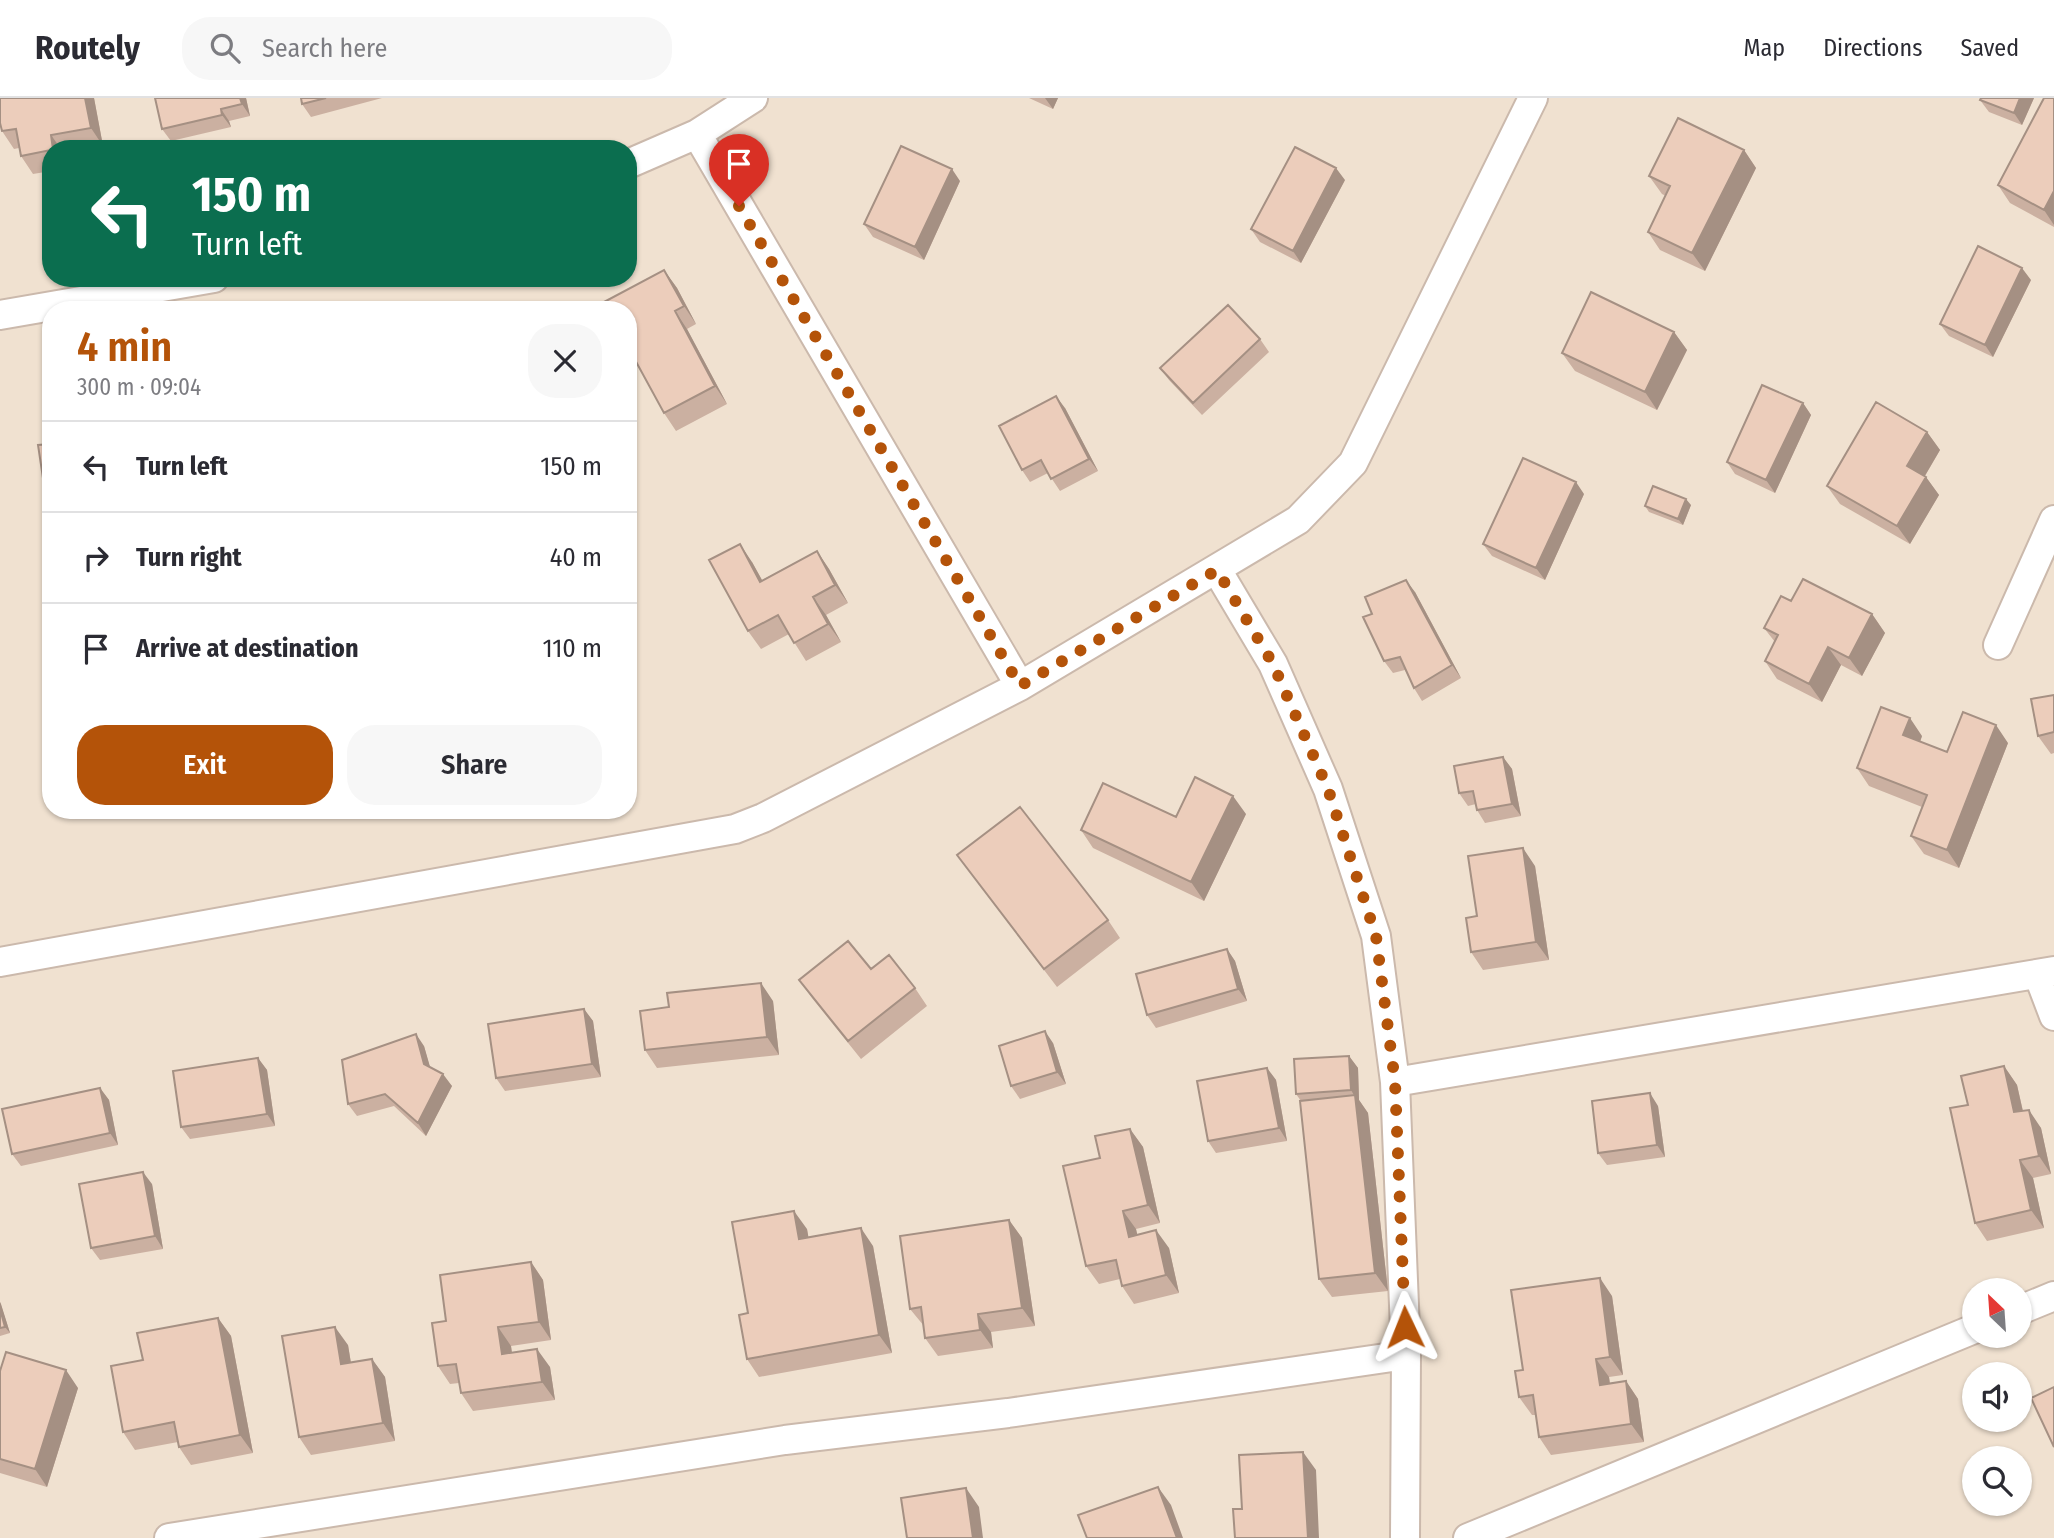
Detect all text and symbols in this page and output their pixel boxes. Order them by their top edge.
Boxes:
search box [182,17,672,80]
text: Routely [35,28,140,68]
icon: search [206,29,244,67]
text: Search here [262,33,387,64]
text: Map [1744,34,1785,62]
text: Directions [1823,34,1922,62]
text: Saved [1960,34,2019,62]
pin [709,134,769,206]
icon: arrive [720,145,758,183]
text: 150 m [192,165,311,224]
icon: left [77,168,168,259]
text: Turn left [192,225,302,263]
text: 4 min [77,322,172,372]
button: close [528,324,602,398]
text: 300 m · 09:04 [77,373,201,401]
icon: left [77,448,115,486]
text: Turn left [136,451,228,482]
text: 150 m [540,451,602,482]
icon: right [77,539,115,577]
text: Turn right [136,542,242,573]
text: 40 m [550,542,602,573]
icon: arrive [77,630,115,668]
text: Arrive at destination [136,633,359,664]
text: 110 m [542,633,602,664]
button: Exit [77,725,333,805]
button: Share [347,725,602,805]
north arrow [1962,1278,2032,1348]
map controls [1962,1278,2032,1516]
position arrow [1368,1290,1442,1364]
button: sound [1962,1362,2032,1432]
button: search [1962,1446,2032,1516]

